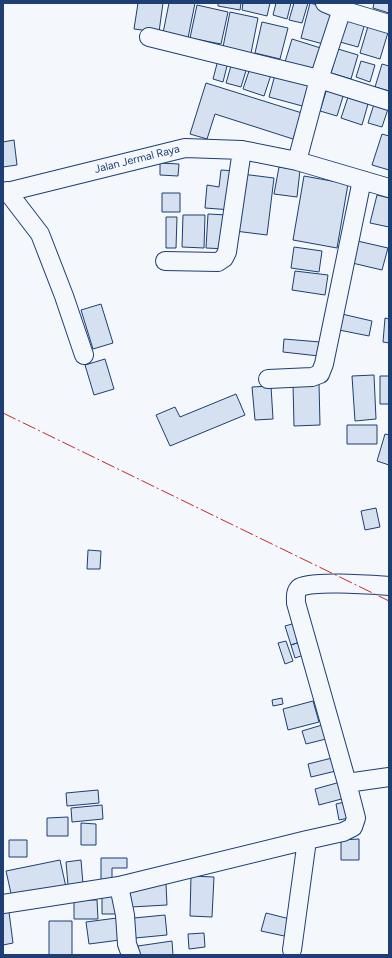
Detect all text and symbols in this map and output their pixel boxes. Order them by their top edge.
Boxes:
street label: Jalan Jermal Raya [93,142,181,176]

